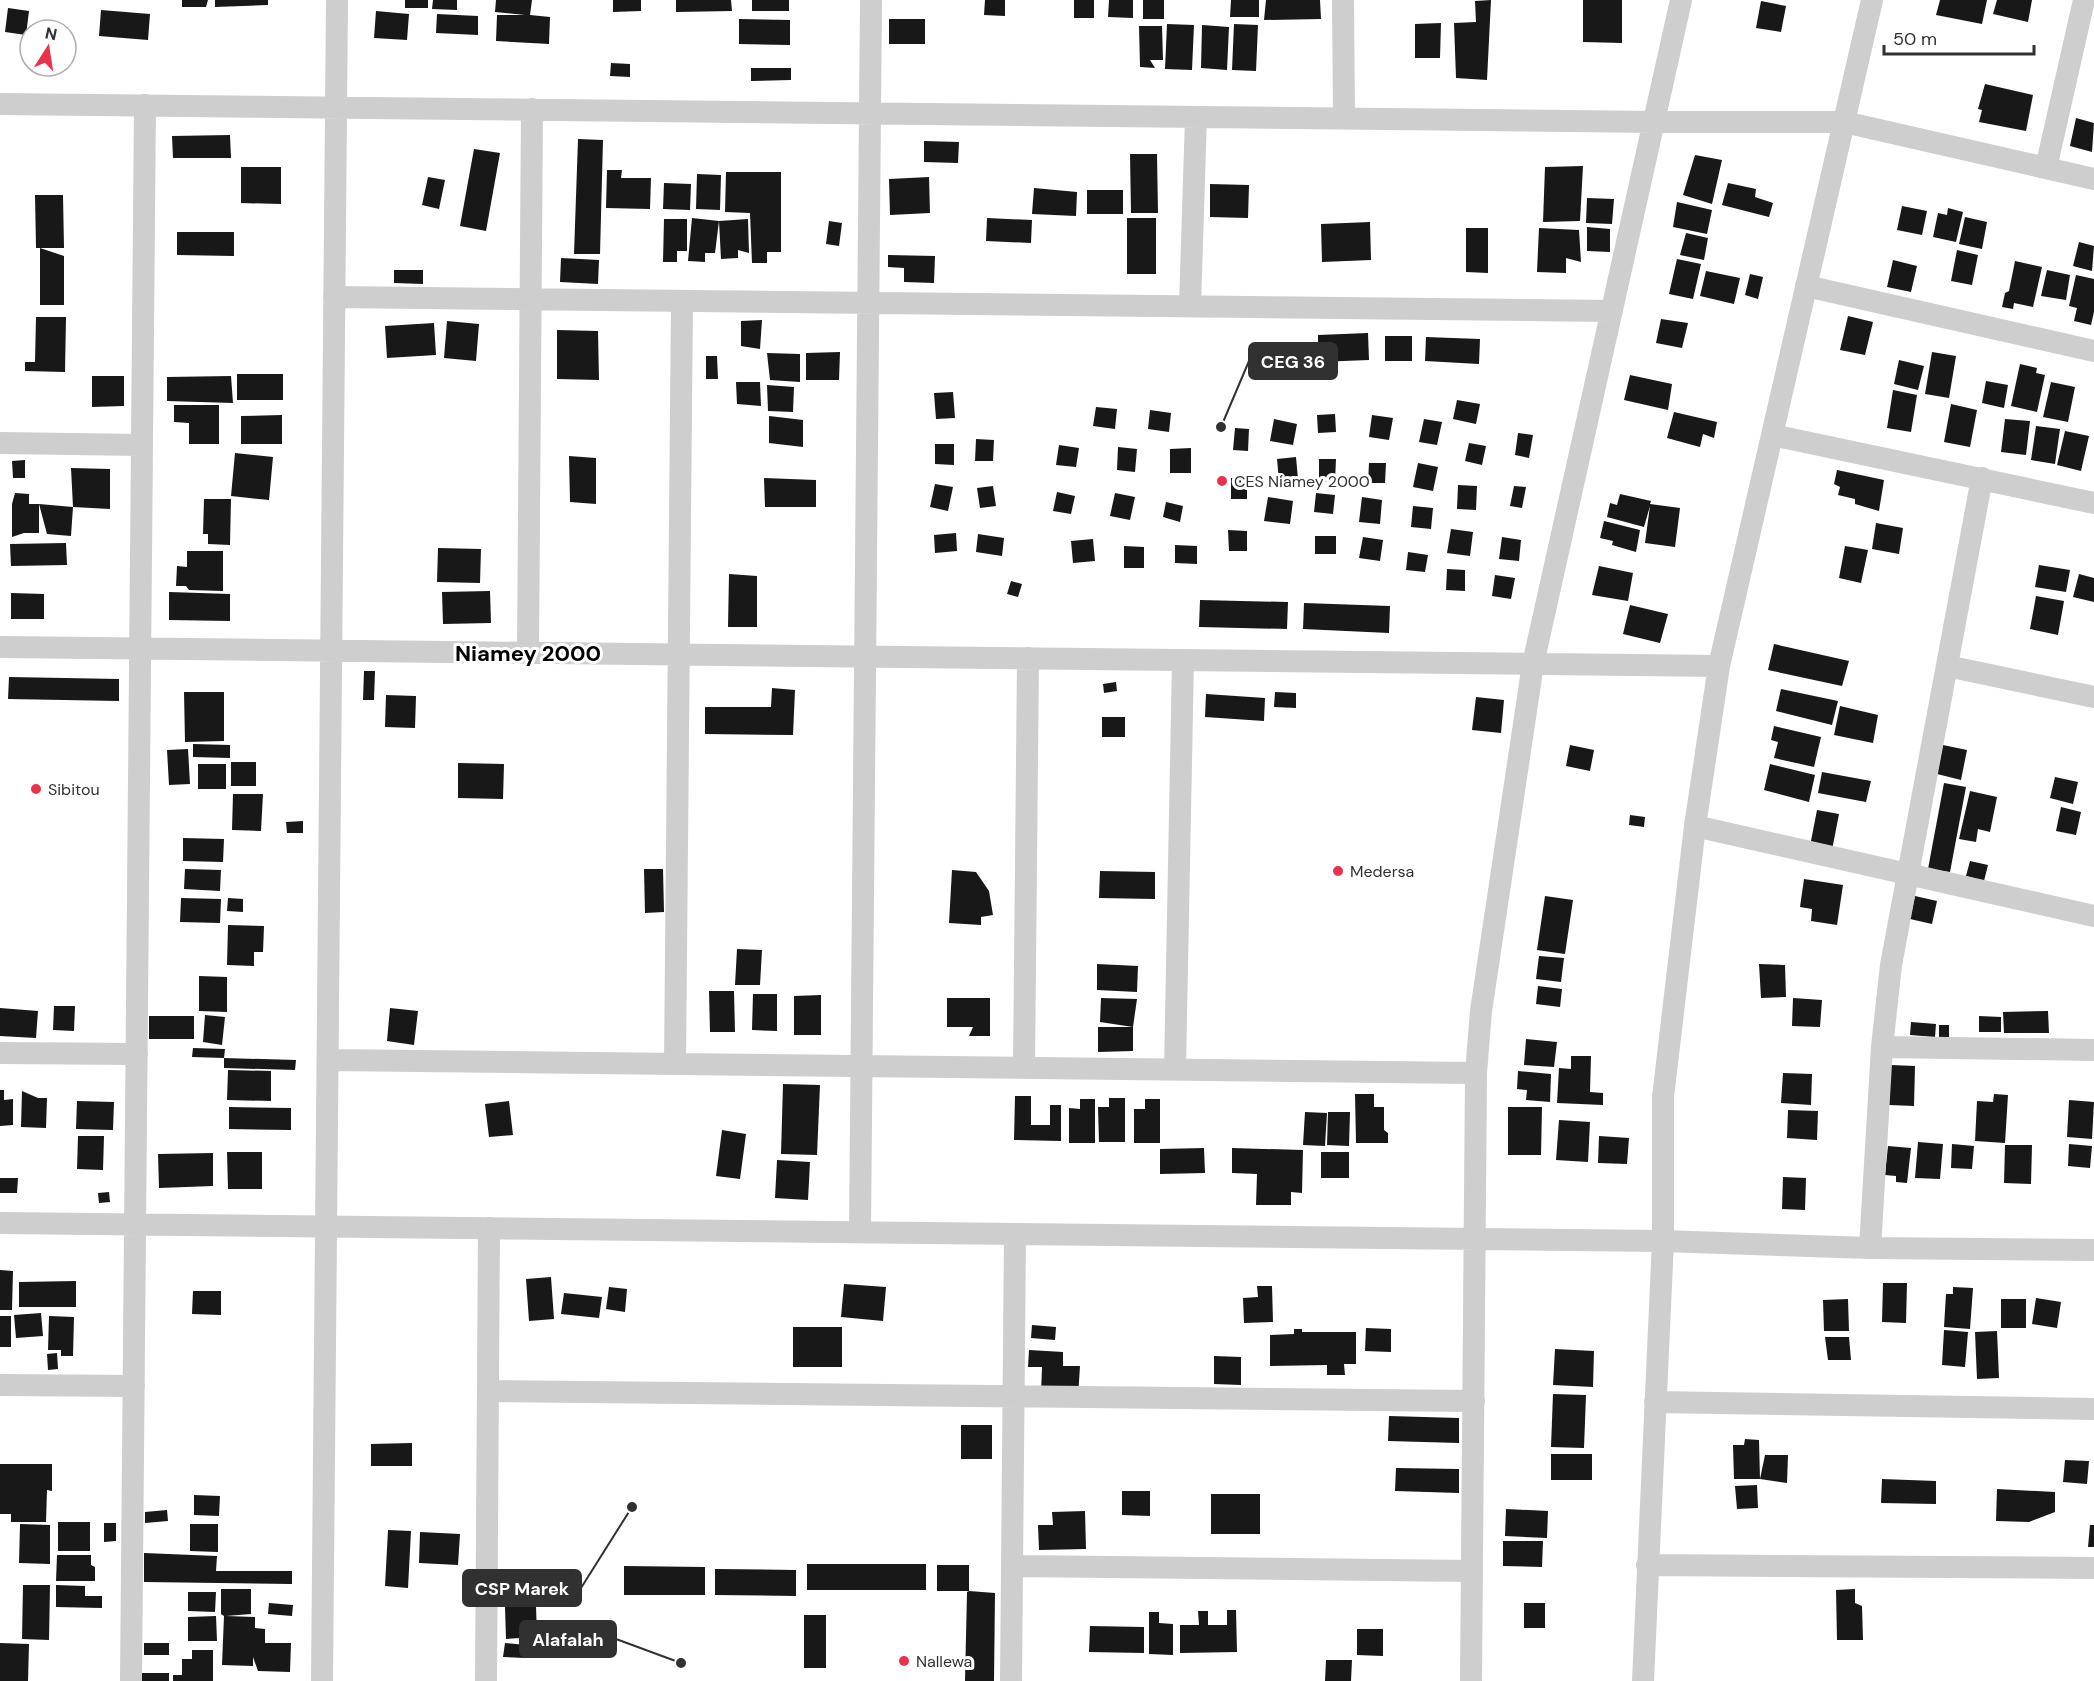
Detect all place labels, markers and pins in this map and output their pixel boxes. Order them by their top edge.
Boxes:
callout: CEG 36 [1249,343,1337,379]
place label: CES Niamey 2000 [1234,471,1370,492]
marker: CES Niamey 2000 [1215,474,1229,488]
place label: Sibitou [48,779,100,800]
marker: Sibitou [29,782,43,796]
place label: Medersa [1350,861,1414,882]
marker: Medersa [1331,864,1345,878]
callout: CSP Marek [463,1570,581,1606]
callout: Alafalah [520,1621,616,1657]
place label: Nallewa [916,1651,972,1672]
marker: Nallewa [897,1654,911,1668]

